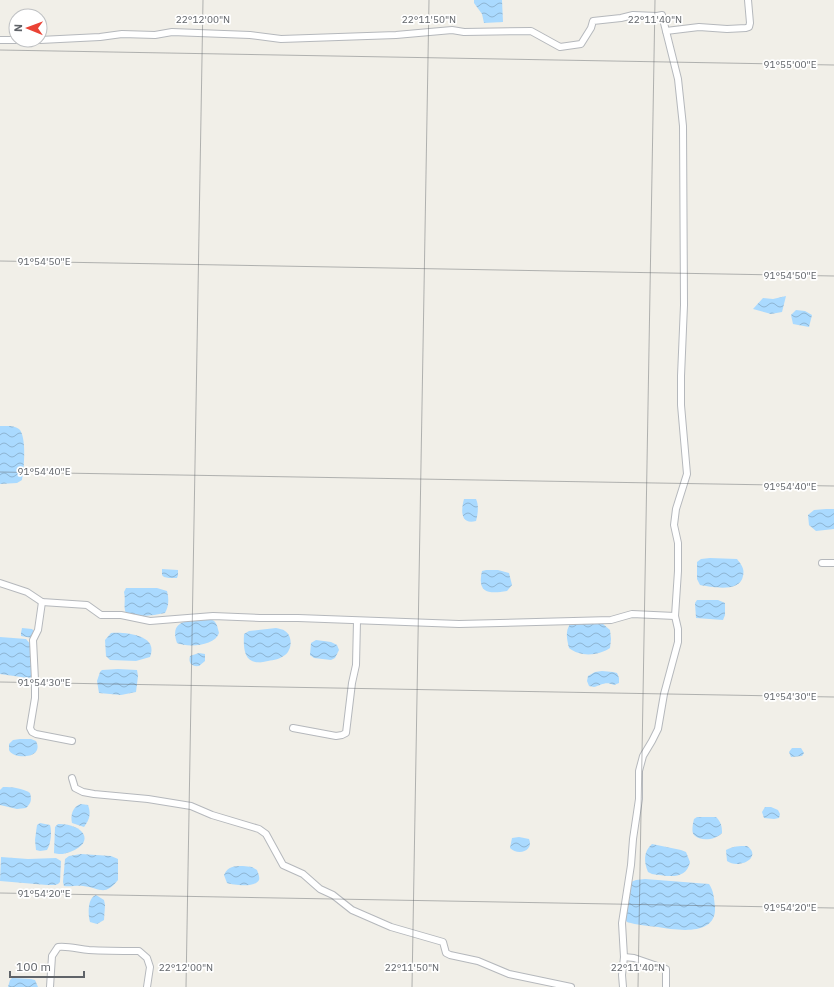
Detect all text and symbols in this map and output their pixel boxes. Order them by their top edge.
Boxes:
north arrow [8,8,48,48]
text: 22°12'00"N [176,13,230,26]
text: 22°11'50"N [402,13,456,26]
text: 22°11'40"N [628,13,682,26]
text: N [11,24,25,32]
text: 91°55'00"E [763,58,817,71]
text: 91°54'50"E [17,255,71,268]
text: 91°54'50"E [763,269,817,282]
text: 91°54'40"E [17,465,71,478]
text: 91°54'40"E [763,480,817,493]
text: 91°54'30"E [17,676,71,689]
text: 91°54'30"E [763,690,817,703]
text: 91°54'20"E [17,887,71,900]
text: 91°54'20"E [763,901,817,914]
scale bar [10,953,84,979]
text: 100 m [16,959,51,974]
text: 22°12'00"N [159,961,213,974]
text: 22°11'50"N [385,961,439,974]
text: 22°11'40"N [611,961,665,974]

